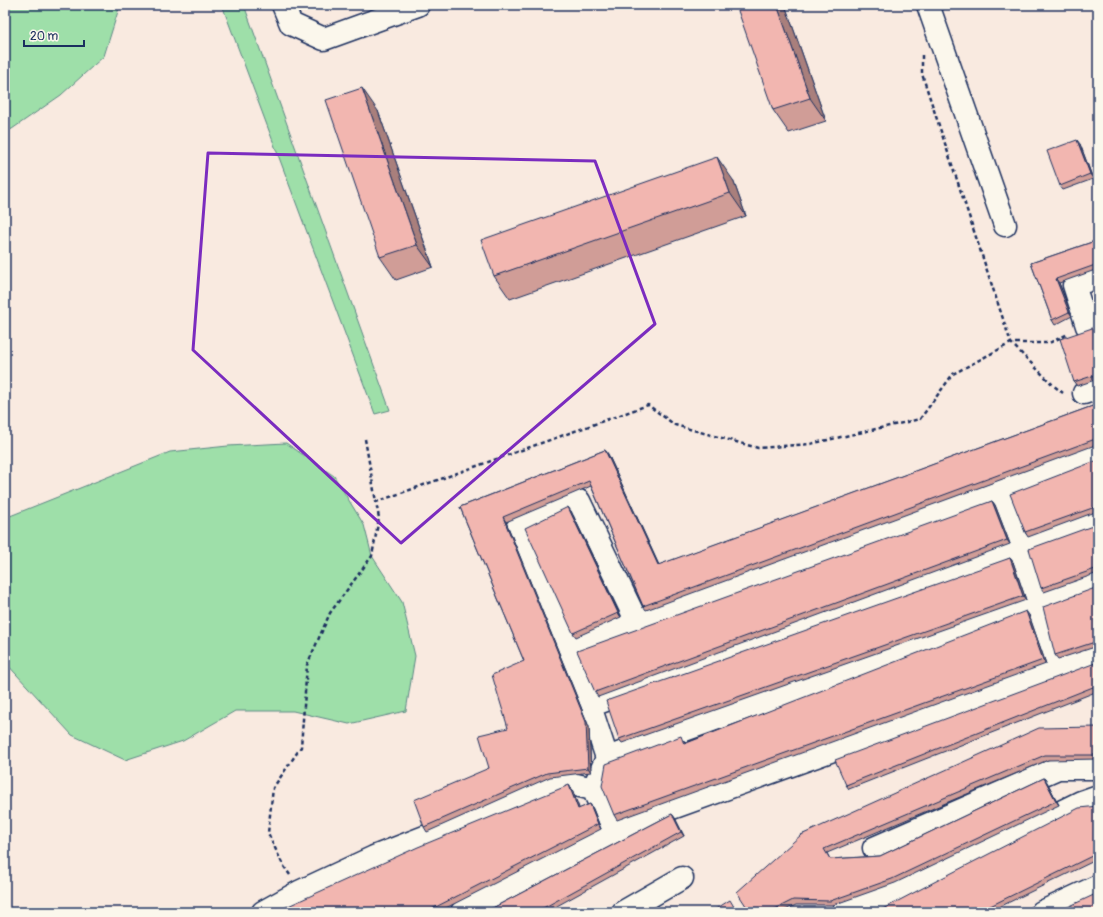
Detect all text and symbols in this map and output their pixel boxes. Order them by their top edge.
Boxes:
scale bar [24,22,84,48]
text: 20 m [30,29,59,44]

